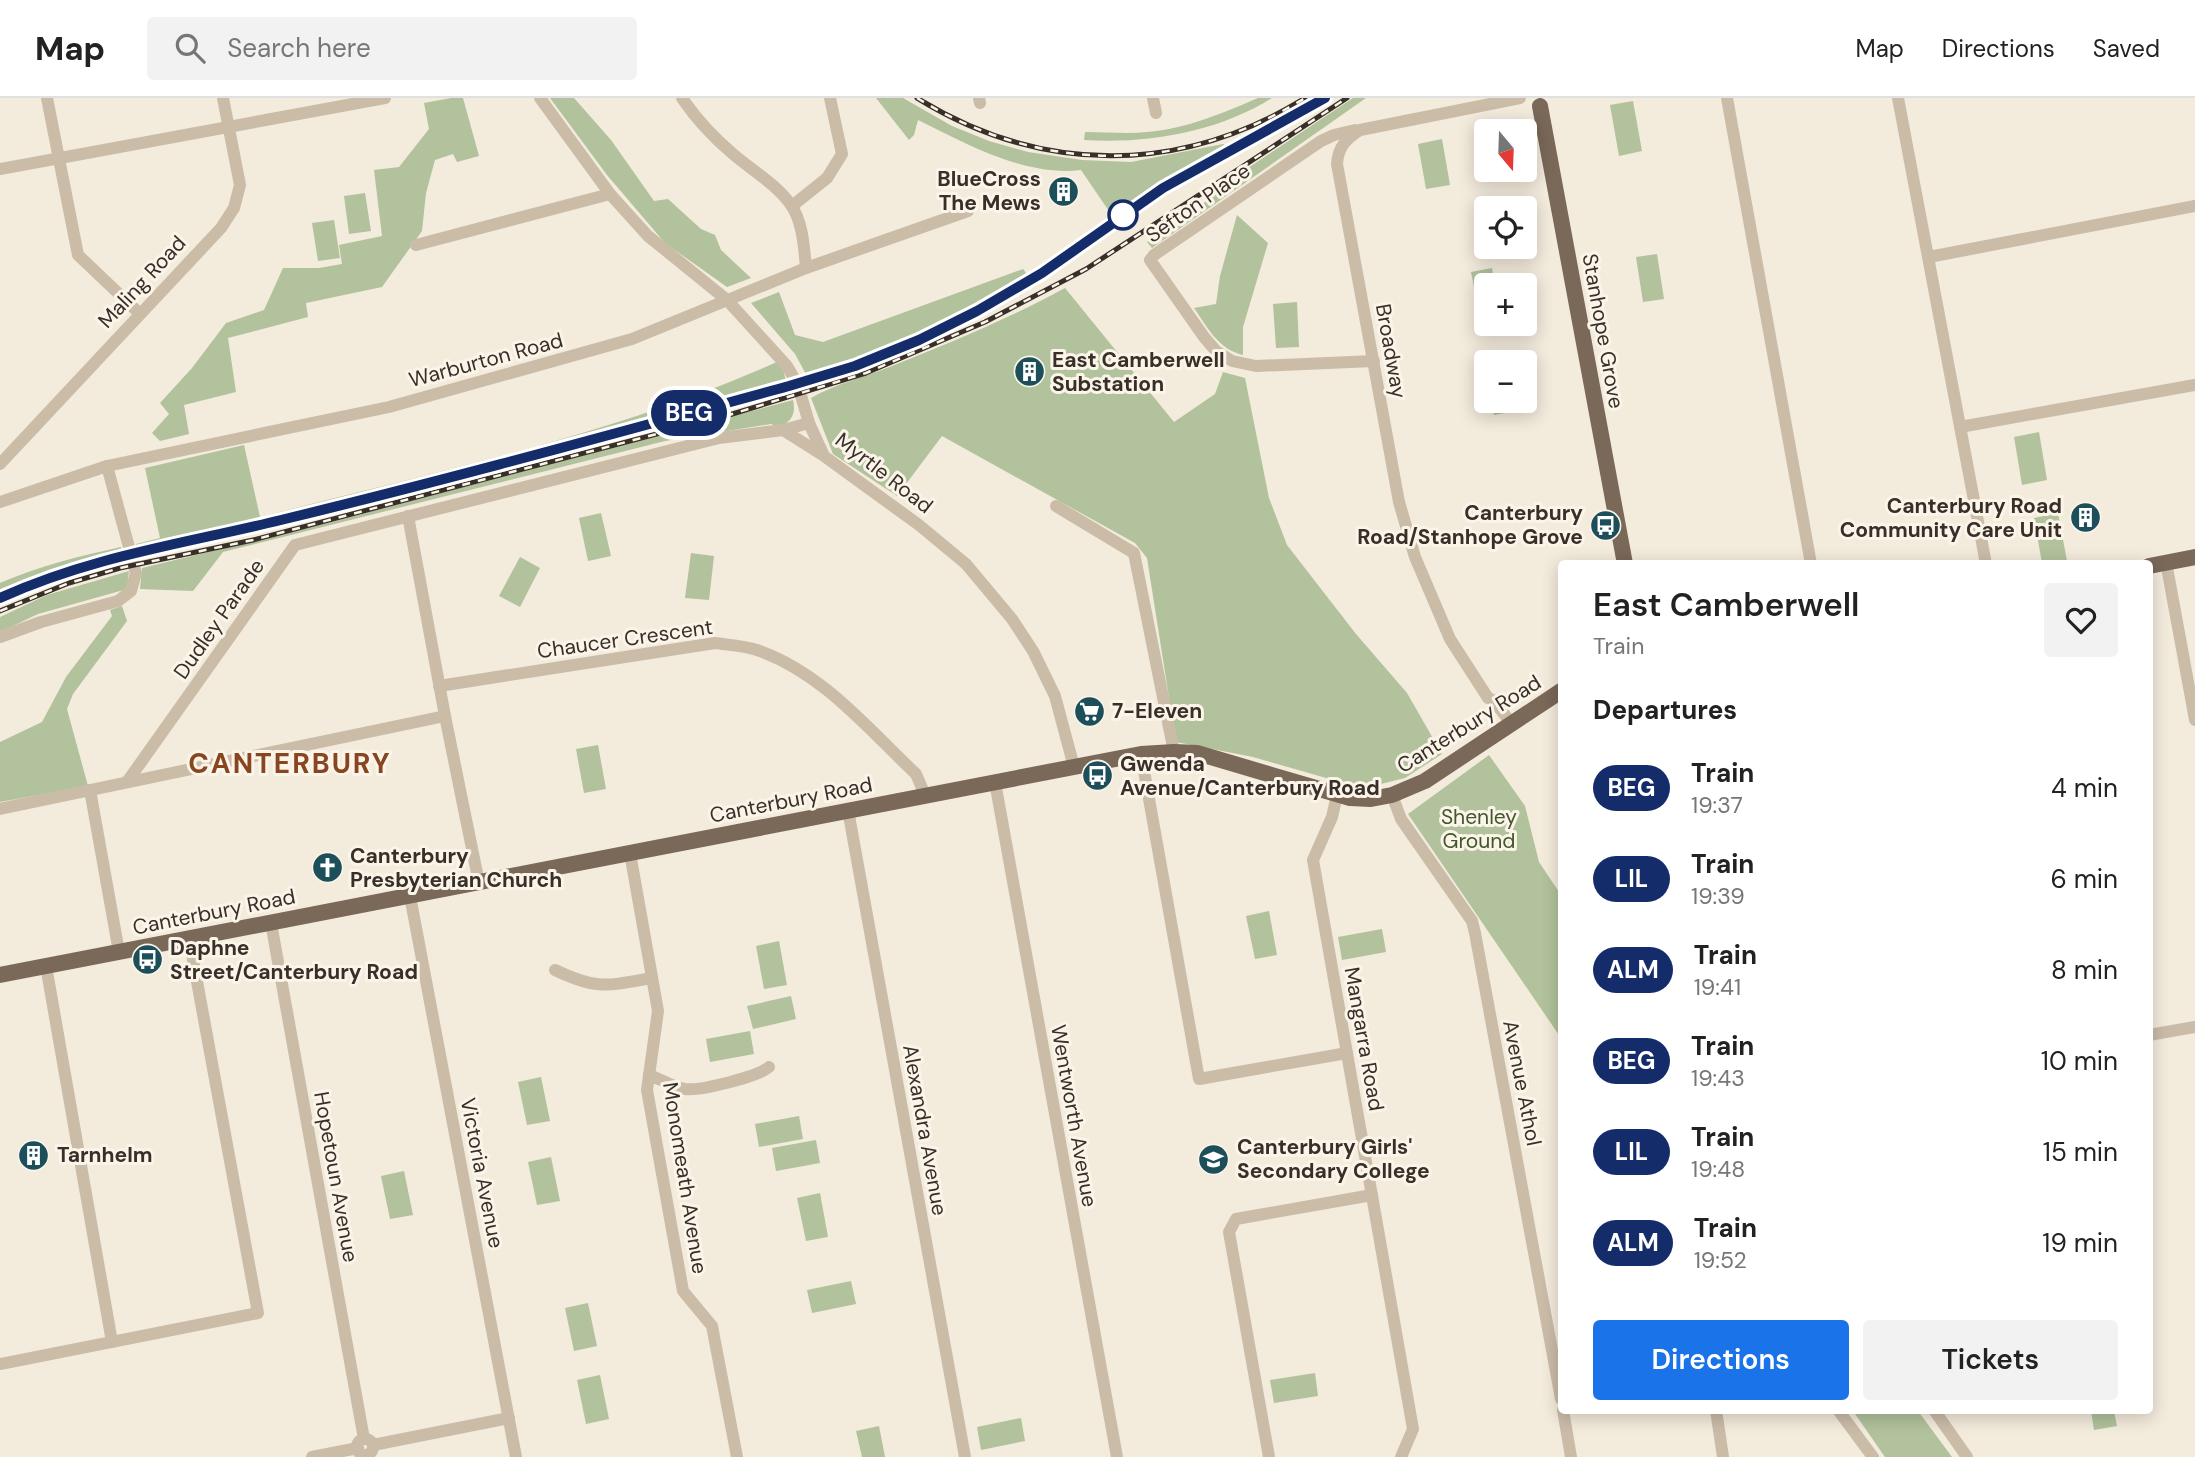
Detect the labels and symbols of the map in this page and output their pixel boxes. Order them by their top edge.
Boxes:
north arrow [1474,119,1536,182]
street label: Sefton Place [1140,157,1256,249]
place label: BlueCross The Mews [937,165,1041,217]
building icon: BlueCross The Mews [1047,174,1081,208]
unlabelled marker [1108,200,1138,230]
street label: Maling Road [92,230,192,334]
street label: Stanhope Grove [1576,251,1630,411]
street label: Broadway [1369,302,1413,401]
street label: Warburton Road [406,326,566,394]
place label: East Camberwell Substation [1052,346,1225,398]
building icon: East Camberwell Substation [1012,355,1046,389]
line badge: BEG [649,390,729,436]
street label: Myrtle Road [830,426,938,520]
place label: Canterbury Road Community Care Unit [1840,492,2062,544]
place label: Canterbury Road/Stanhope Grove [1357,499,1583,551]
building icon: Canterbury Road Community Care Unit [2068,501,2102,535]
bus stop icon: Canterbury Road/Stanhope Grove [1589,508,1623,542]
street label: Dudley Parade [167,553,271,685]
street label: Chaucer Crescent [535,613,715,665]
street label: Canterbury Road [1391,668,1547,780]
supermarket icon: 7-Eleven [1072,694,1106,728]
place label: 7-Eleven [1112,697,1202,725]
district label: CANTERBURY [188,745,392,782]
place label: Gwenda Avenue/Canterbury Road [1120,750,1380,802]
bus stop icon: Gwenda Avenue/Canterbury Road [1080,759,1114,793]
street label: Canterbury Road [707,770,875,830]
park label: Shenley Ground [1441,803,1517,855]
place label: Canterbury Presbyterian Church [350,842,562,894]
church icon: Canterbury Presbyterian Church [310,851,344,885]
street label: Canterbury Road [130,882,298,942]
place label: Daphne Street/Canterbury Road [170,934,418,986]
bus stop icon: Daphne Street/Canterbury Road [130,943,164,977]
street label: Mangarra Road [1338,965,1390,1113]
street label: Avenue Athol [1496,1018,1548,1148]
street label: Wentworth Avenue [1044,1023,1104,1209]
street label: Alexandra Avenue [896,1042,954,1218]
street label: Monomeath Avenue [656,1080,714,1276]
street label: Hopetoun Avenue [307,1089,365,1265]
street label: Victoria Avenue [454,1096,510,1251]
place label: Canterbury Girls' Secondary College [1237,1133,1430,1185]
building icon: Tarnhelm [17,1138,51,1172]
place label: Tarnhelm [57,1141,153,1169]
school or university icon: Canterbury Girls' Secondary College [1197,1142,1231,1176]

